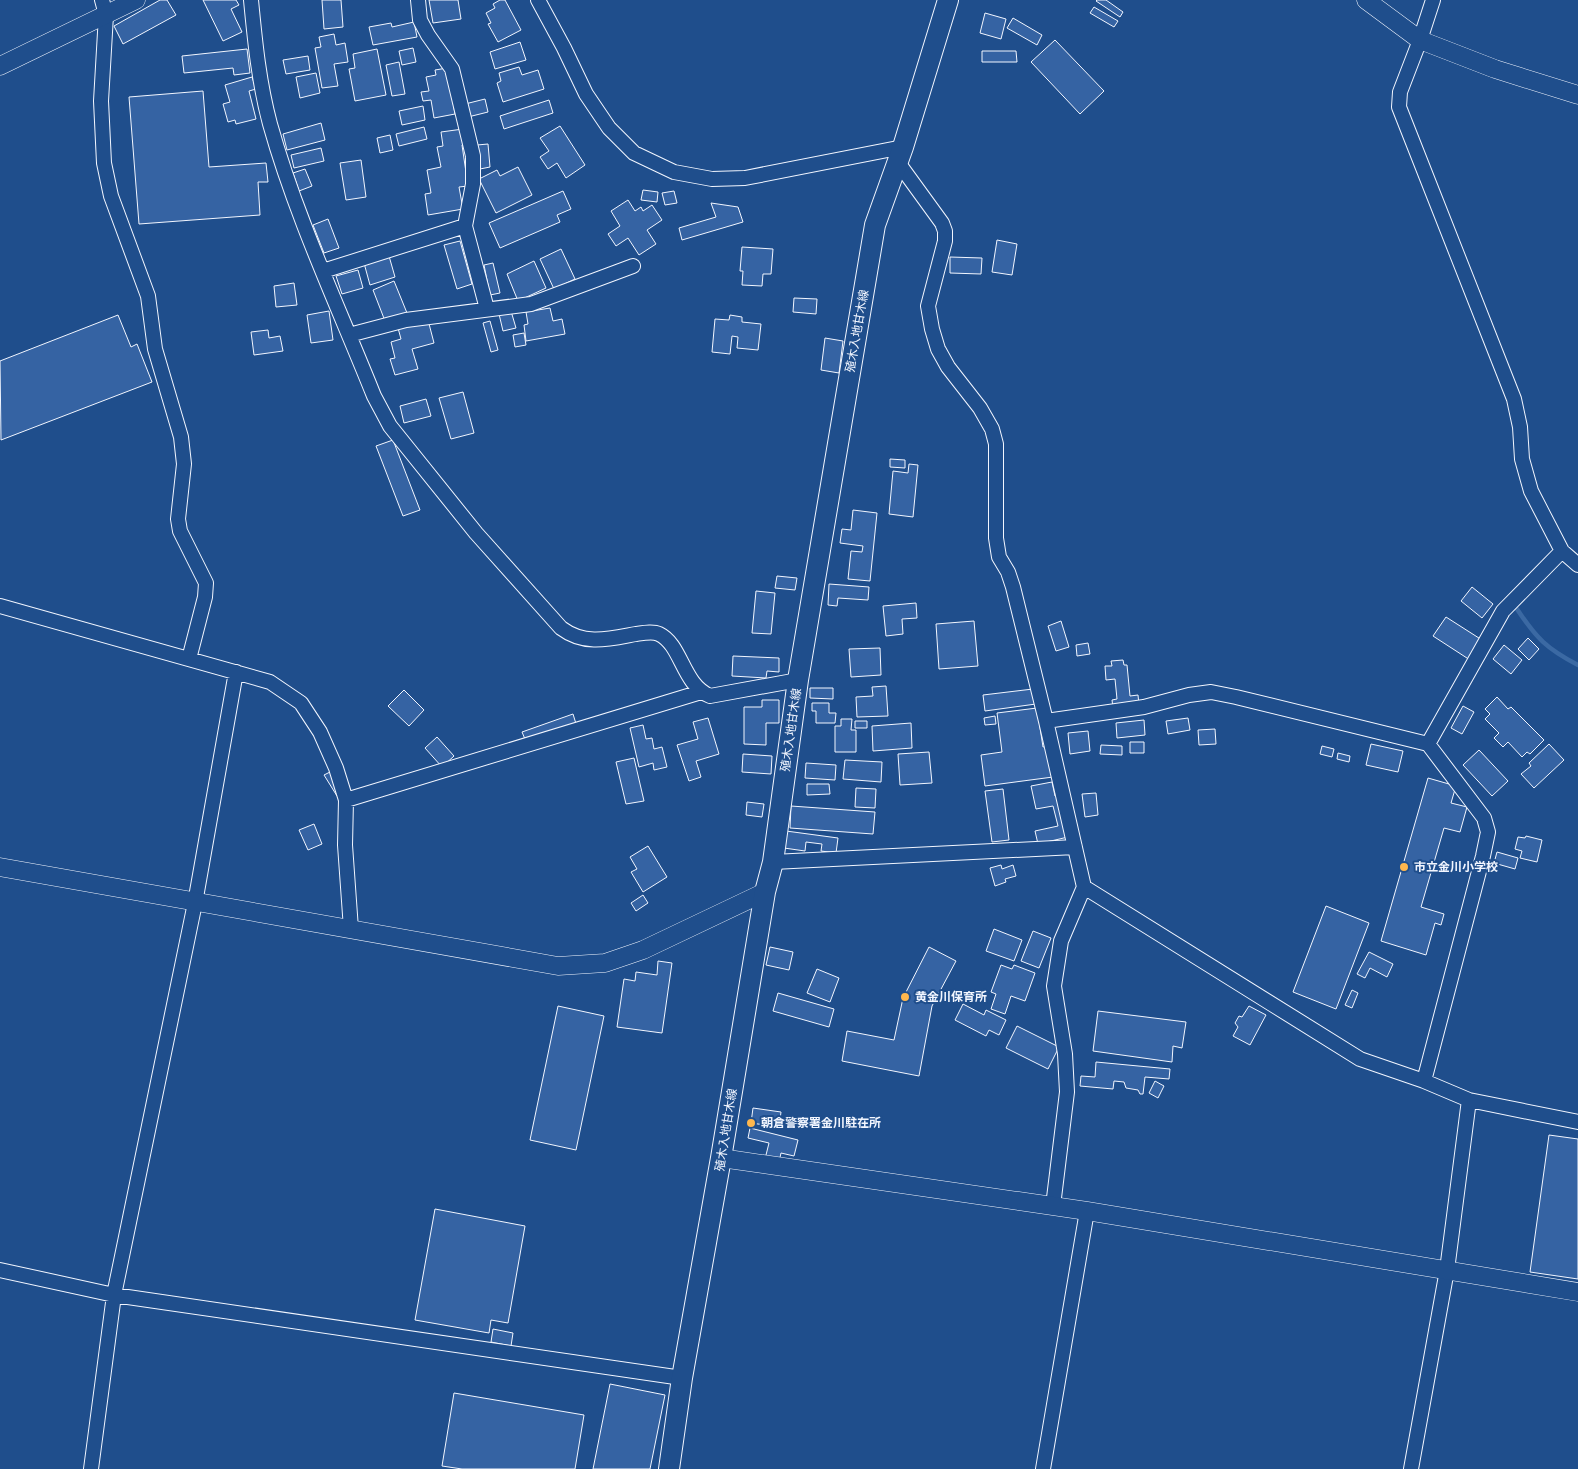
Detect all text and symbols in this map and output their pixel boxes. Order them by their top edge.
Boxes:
street label: 殖木入地甘木線 [842,288,872,374]
street label: 殖木入地甘木線 [777,687,805,773]
place label: 市立金川小学校 [1414,859,1498,875]
marker: 市立金川小学校 [1398,861,1410,873]
place label: 黄金川保育所 [915,989,987,1005]
marker: 黄金川保育所 [899,991,911,1003]
street label: 殖木入地甘木線 [712,1087,740,1173]
place label: 朝倉警察署金川駐在所 [761,1115,881,1131]
marker: 朝倉警察署金川駐在所 [745,1117,757,1129]

